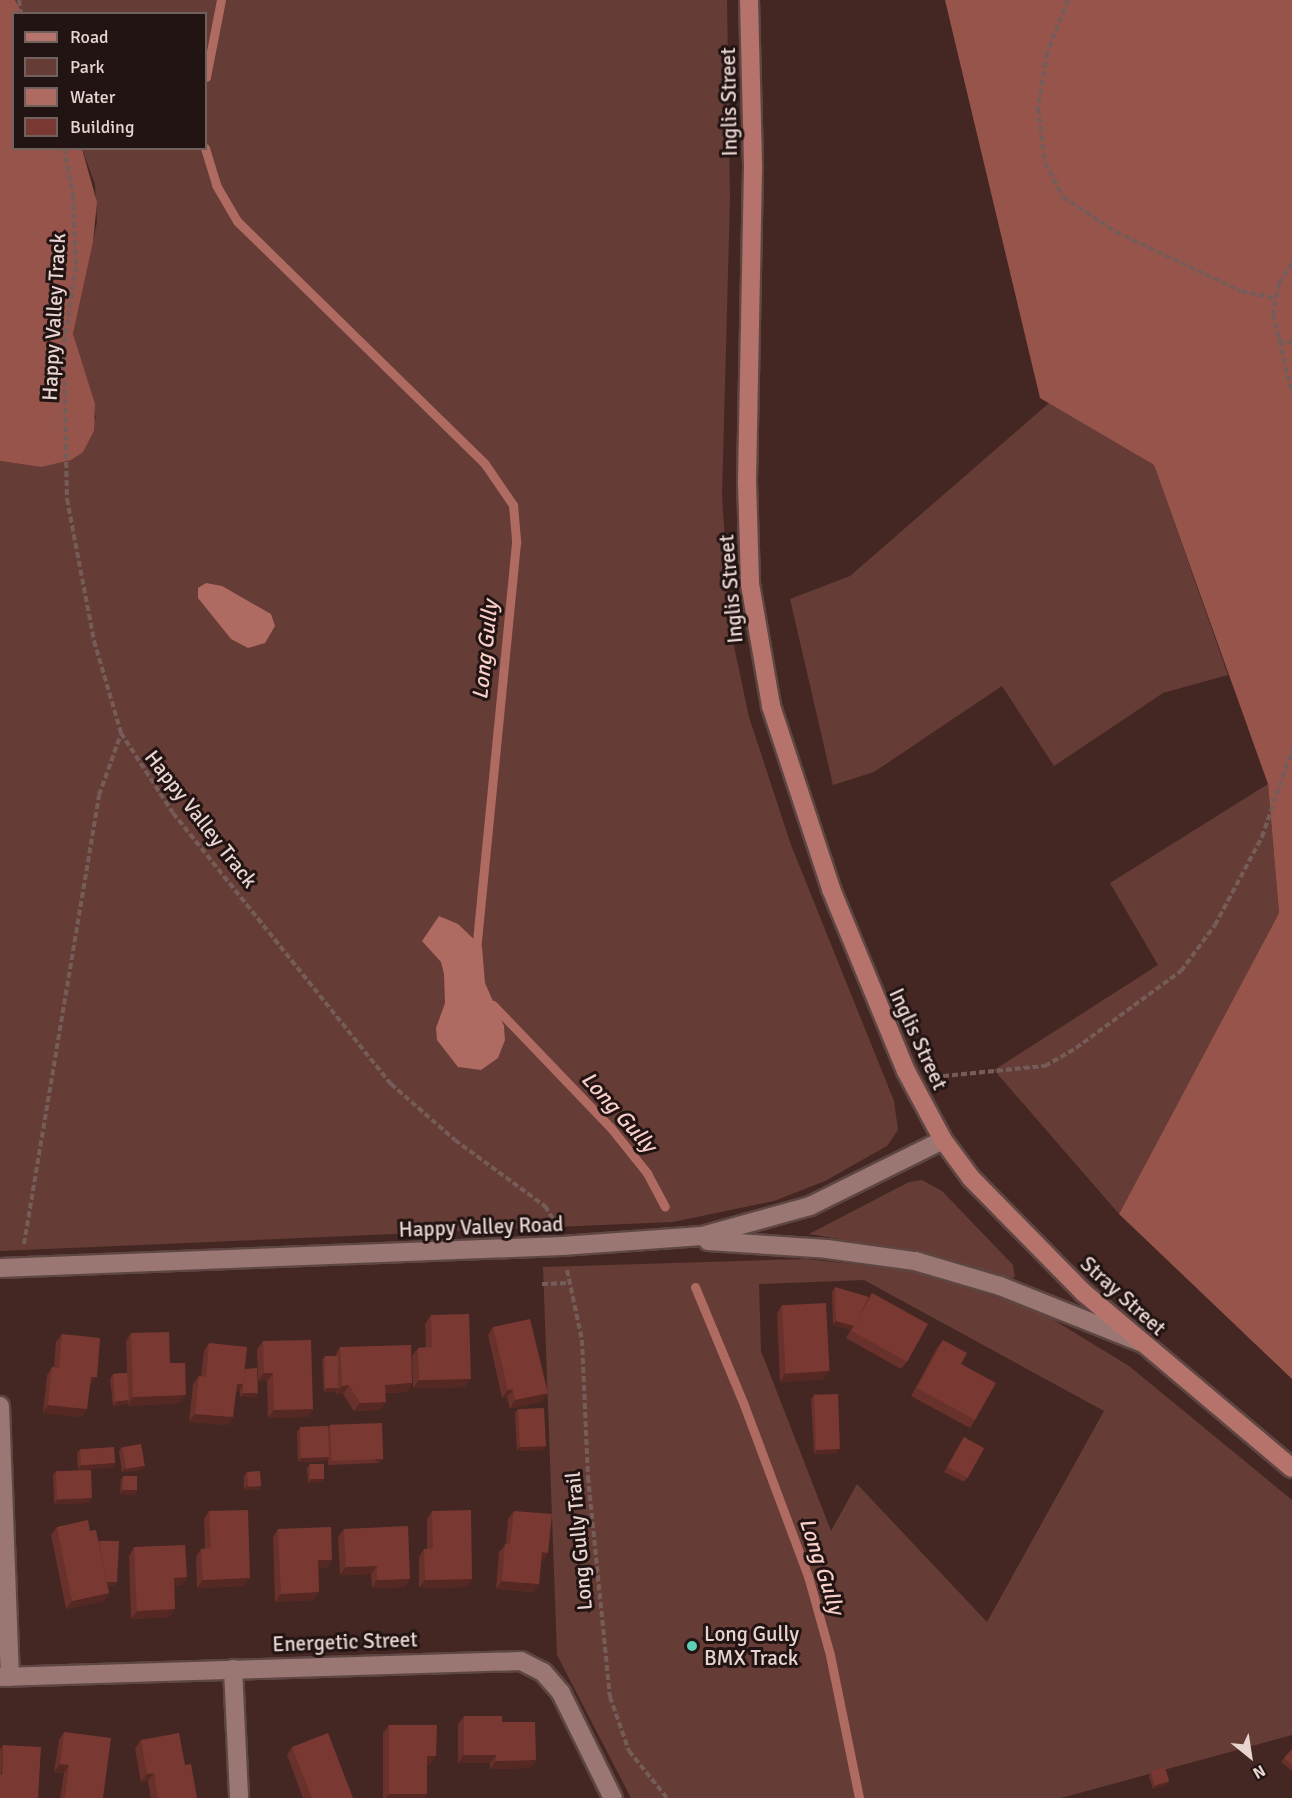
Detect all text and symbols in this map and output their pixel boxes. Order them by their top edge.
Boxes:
legend [12,12,207,150]
text: Road [70,26,109,48]
street label: Inglis Street [715,47,743,157]
text: Park [70,56,105,78]
text: Water [70,86,115,108]
text: Building [70,116,134,138]
street label: Happy Valley Track [37,233,71,401]
street label: Inglis Street [714,534,748,644]
water label: Long Gully [467,599,503,701]
street label: Happy Valley Track [139,745,263,893]
street label: Inglis Street [884,984,952,1094]
water label: Long Gully [576,1066,662,1158]
street label: Happy Valley Road [398,1212,564,1242]
street label: Stray Street [1075,1251,1171,1341]
street label: Long Gully Trail [560,1471,598,1611]
water label: Long Gully [794,1515,850,1617]
place label: Long Gully BMX Track [704,1621,799,1671]
street label: Energetic Street [272,1627,418,1657]
marker: Long Gully BMX Track [685,1639,699,1653]
north arrow [1220,1726,1280,1786]
text: N [1249,1760,1269,1783]

